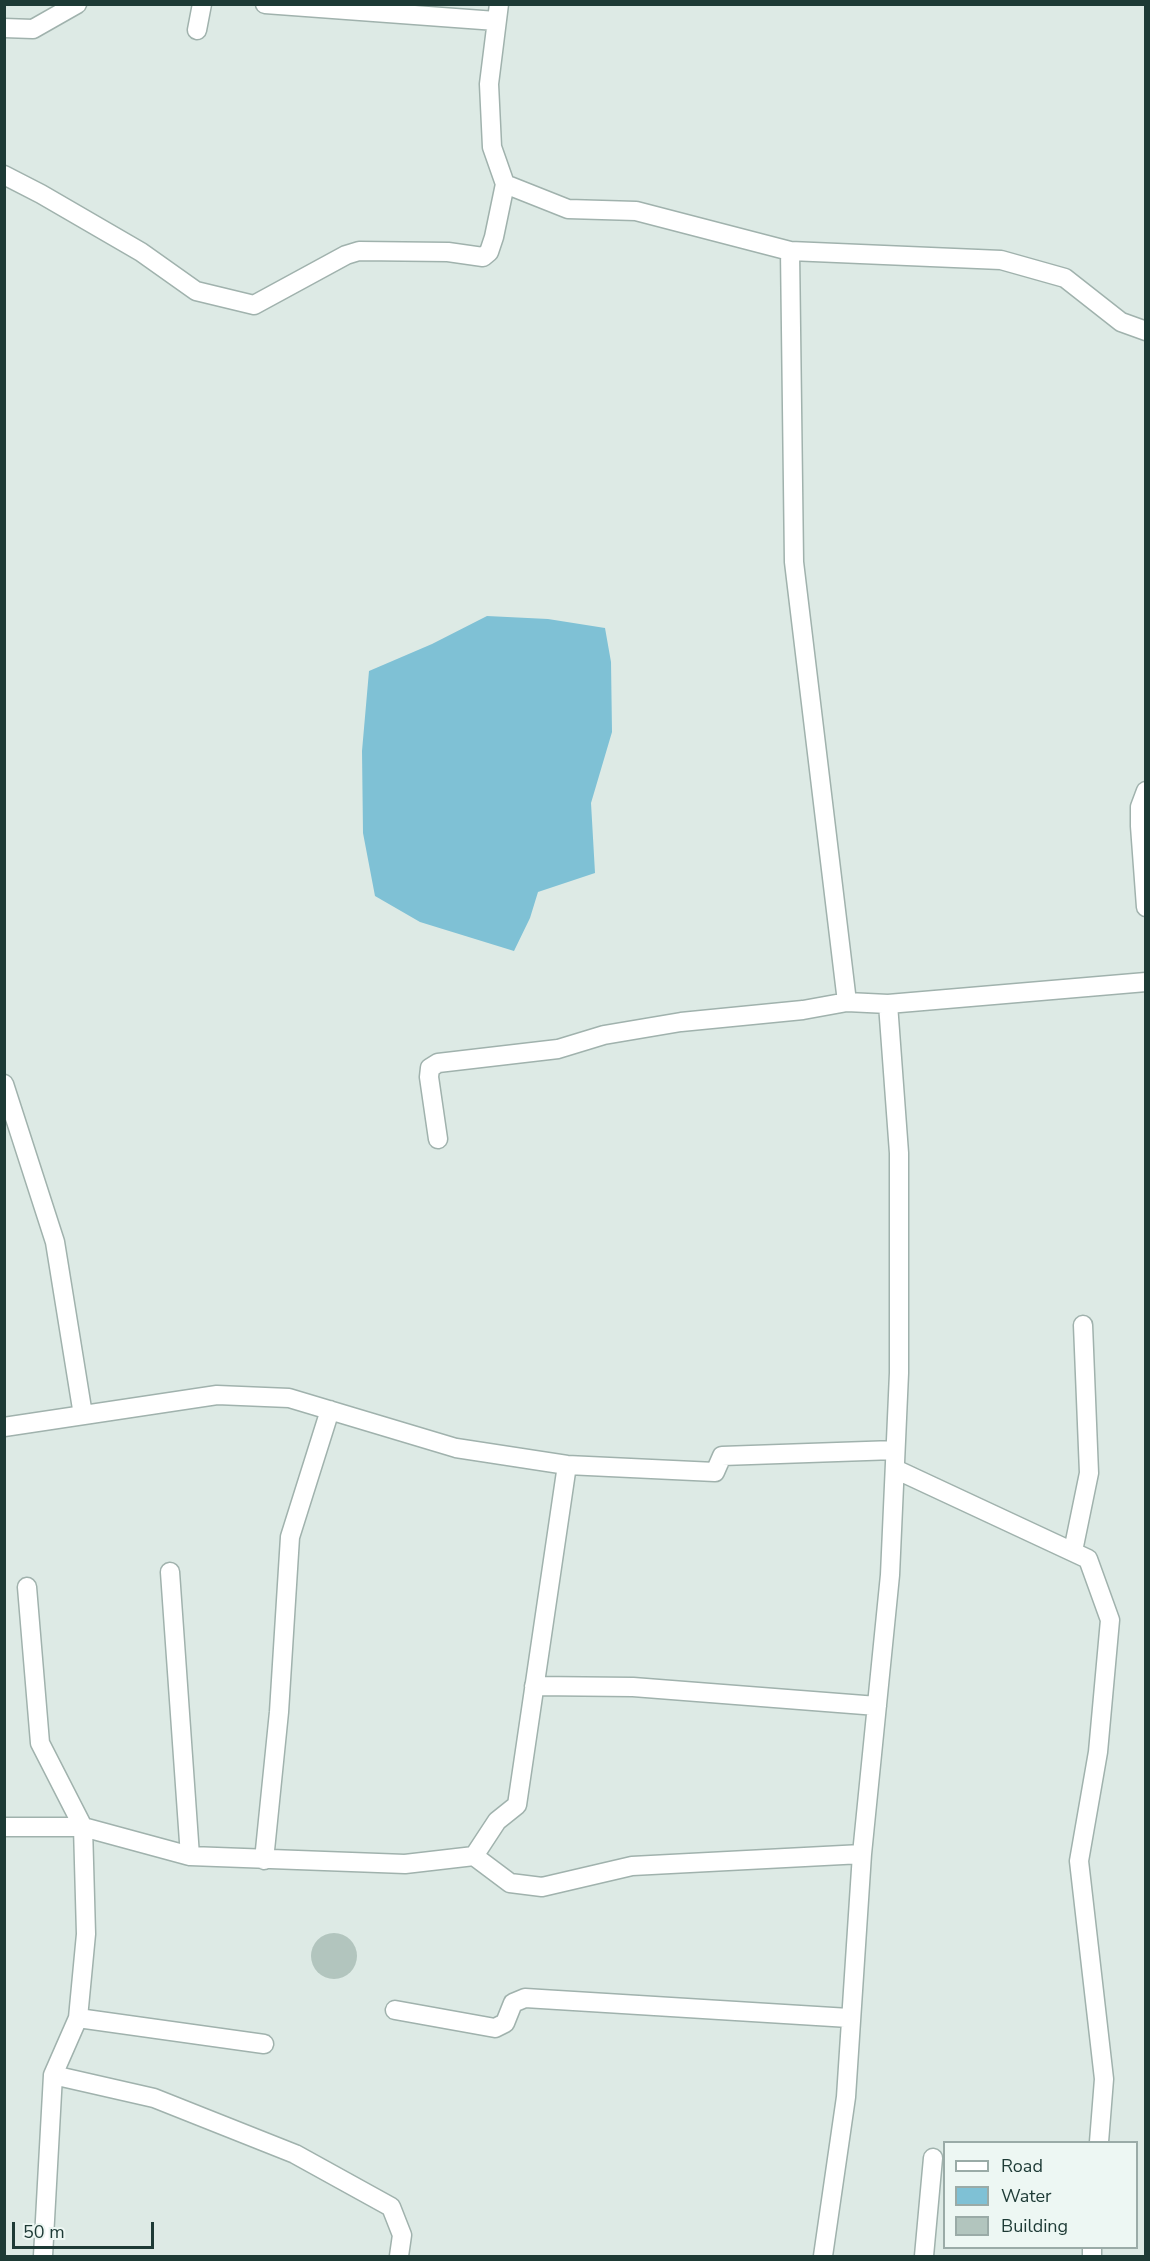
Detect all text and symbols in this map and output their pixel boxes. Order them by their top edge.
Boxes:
legend [943,2141,1138,2249]
text: Road [1001,2154,1043,2178]
text: Water [1001,2184,1052,2208]
scale bar [15,2210,158,2248]
text: Building [1001,2214,1068,2238]
text: 50 m [23,2220,65,2244]

